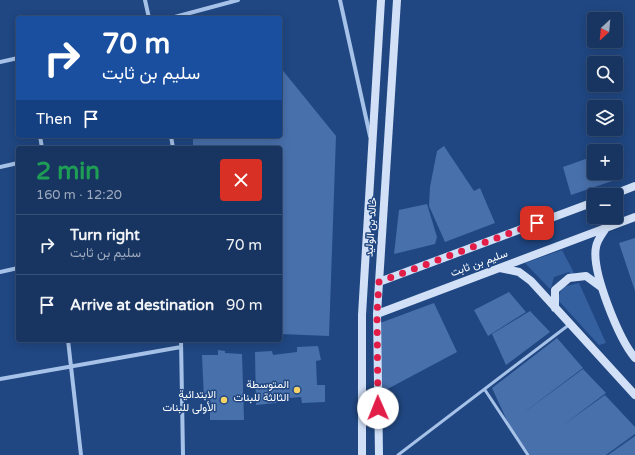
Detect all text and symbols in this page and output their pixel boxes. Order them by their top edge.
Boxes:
north arrow [587,12,623,48]
map controls [587,12,623,224]
text: 70 m [102,27,170,61]
icon: right [36,32,88,84]
button: search [587,56,623,92]
text: سليم بن ثابت [102,62,200,84]
button: layers [587,100,623,136]
icon: arrive [80,108,102,130]
text: Then [36,110,72,128]
button: + [587,144,623,180]
text: 2 min [36,157,100,186]
button: close [220,159,262,201]
text: 160 m · 12:20 [36,187,122,203]
button: − [587,188,623,224]
street label: خالد بن الوليد [362,197,380,257]
pin [520,206,554,240]
icon: arrive [526,212,548,234]
text: Turn right [70,226,140,244]
icon: right [36,234,58,256]
text: 70 m [225,236,262,254]
text: سليم بن ثابت [70,245,141,261]
street label: سليم بن ثابت [449,247,510,280]
icon: arrive [36,294,58,316]
text: Arrive at destination [70,296,214,314]
text: 90 m [226,296,263,314]
place label: المتوسطة الثالثة للبنات [234,378,289,404]
marker: المتوسطة الثالثة للبنات [292,385,302,395]
position arrow [357,387,399,429]
place label: الابتدائية الأولى للبنات [162,388,216,414]
marker: الابتدائية الأولى للبنات [219,395,229,405]

